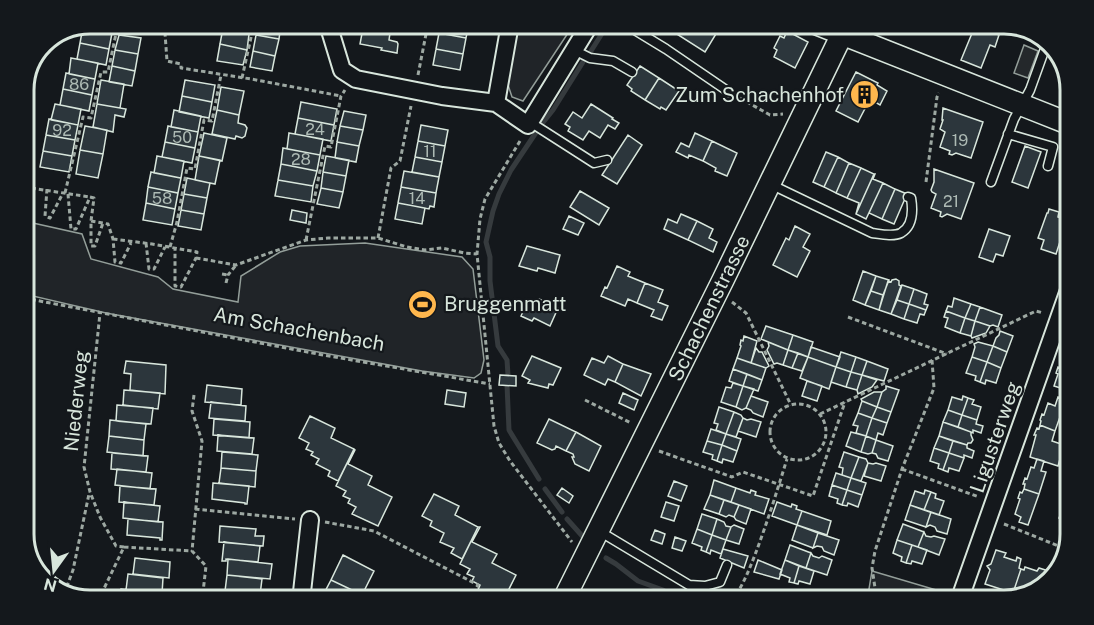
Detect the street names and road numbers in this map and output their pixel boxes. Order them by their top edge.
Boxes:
street label: Schachenstrasse [663,231,755,385]
street label: Am Schachenbach [212,302,386,356]
street label: Niederweg [59,349,93,453]
street label: Ligusterweg [965,378,1025,496]

